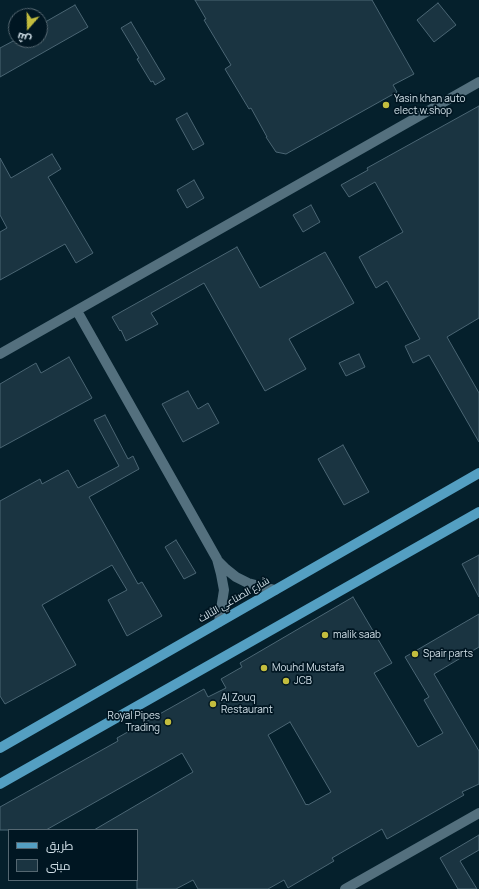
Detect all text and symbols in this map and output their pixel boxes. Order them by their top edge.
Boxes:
north arrow [8,8,48,48]
text: ش [15,29,33,48]
place label: Yasin khan auto elect w.shop [394,93,465,116]
marker: Yasin khan auto elect w.shop [381,100,391,110]
street label: شارع الصناعي الثالث [196,575,272,625]
place label: malik saab [333,629,381,641]
marker: malik saab [320,630,330,640]
place label: Spair parts [423,648,473,660]
marker: Spair parts [410,649,420,659]
place label: Mouhd Mustafa [272,662,344,674]
marker: Mouhd Mustafa [259,663,269,673]
place label: JCB [294,675,312,687]
marker: JCB [281,676,291,686]
place label: Al Zouq Restaurant [221,692,273,716]
marker: Al Zouq Restaurant [208,699,218,709]
place label: Royal Pipes Trading [108,710,160,734]
marker: Royal Pipes Trading [163,717,173,727]
legend [8,829,138,881]
text: طريق [46,837,73,854]
text: مبنى [46,857,71,874]

